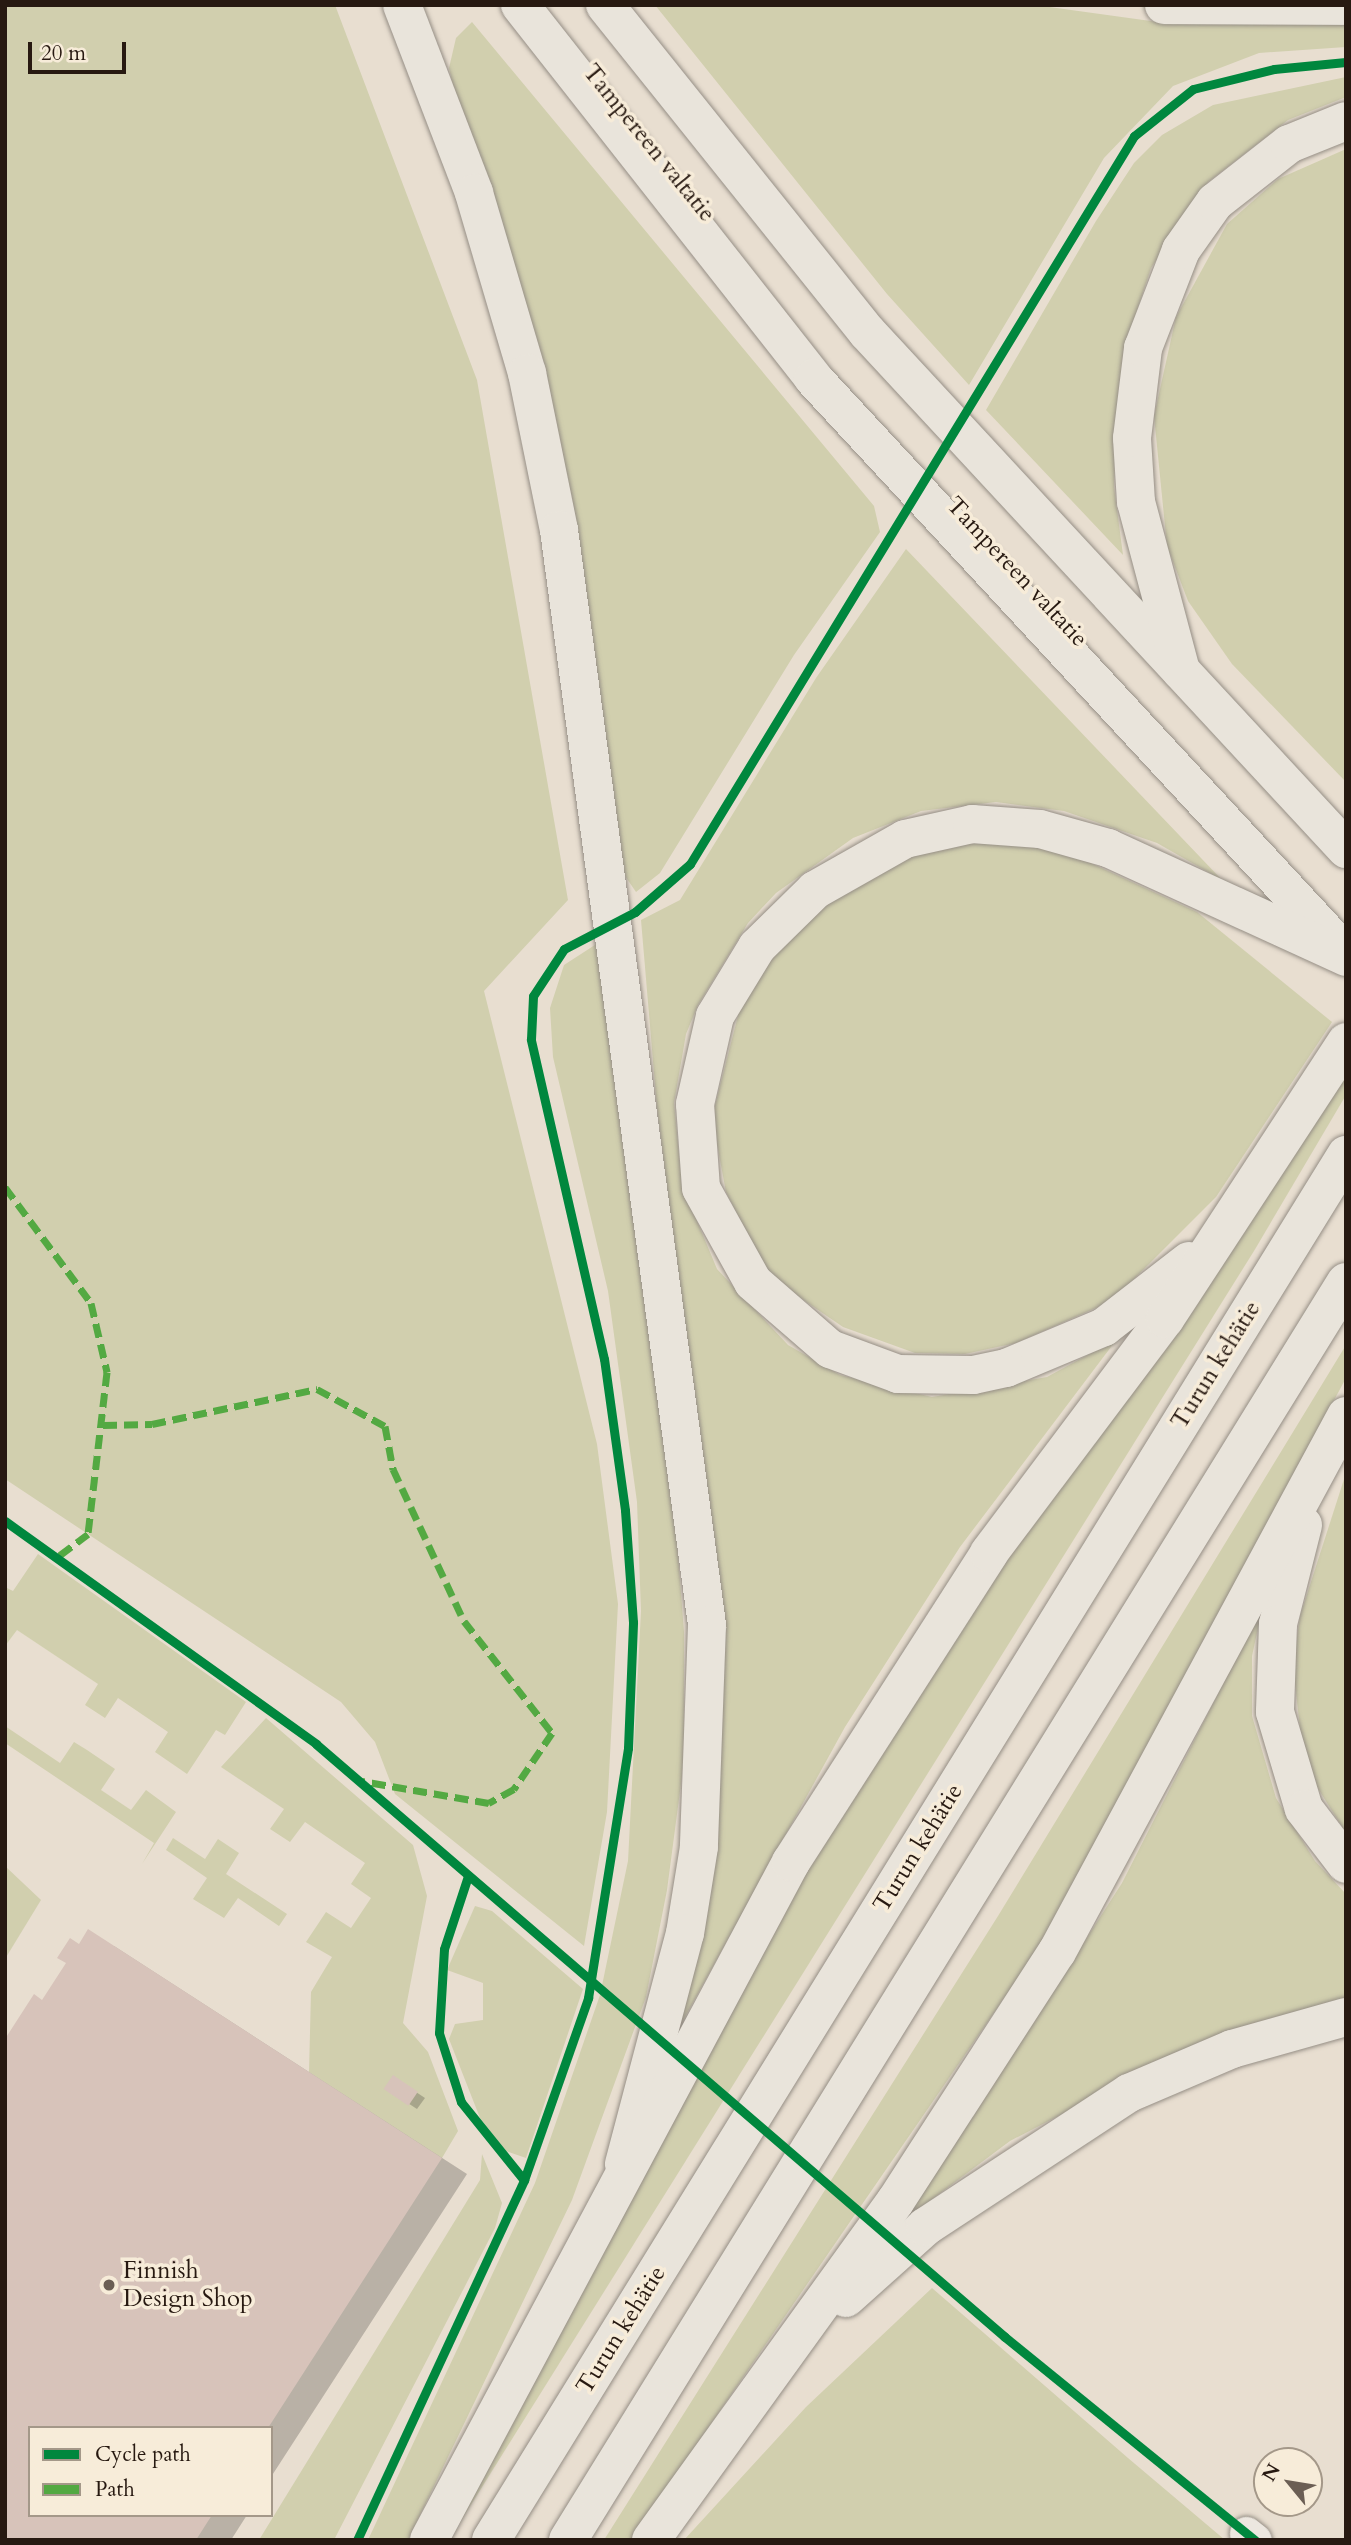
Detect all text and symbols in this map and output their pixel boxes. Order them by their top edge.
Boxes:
scale bar [32,28,130,72]
text: 20 m [41,39,86,68]
street label: Tampereen valtatie [577,58,721,228]
street label: Tampereen valtatie [940,491,1094,653]
street label: Turun kehätie [1165,1296,1267,1434]
street label: Turun kehätie [867,1779,969,1917]
place label: Finnish Design Shop [123,2257,253,2313]
street label: Turun kehätie [570,2261,672,2399]
marker: Finnish Design Shop [101,2277,117,2293]
legend [28,2426,273,2517]
text: Cycle path [95,2440,191,2469]
north arrow [1253,2447,1323,2517]
text: N [1256,2459,1287,2486]
text: Path [95,2475,135,2504]

